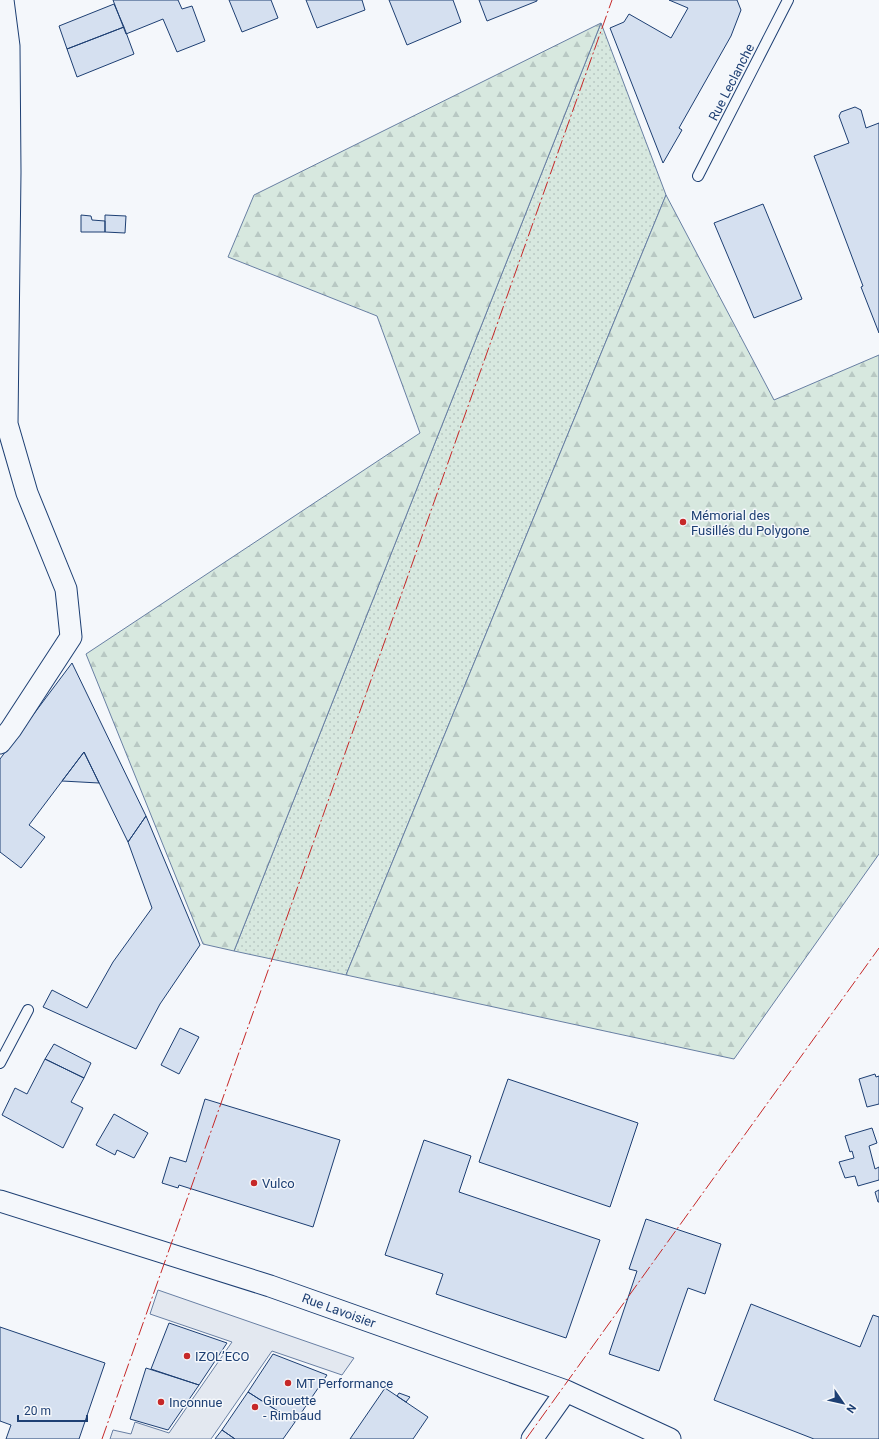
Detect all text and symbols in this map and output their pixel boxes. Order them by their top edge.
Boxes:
street label: Rue Leclanche [706,41,757,123]
place label: Mémorial des Fusillés du Polygone [691,508,810,538]
marker: Mémorial des Fusillés du Polygone [678,517,688,527]
place label: Vulco [262,1176,295,1191]
marker: Vulco [249,1178,259,1188]
street label: Rue Lavoisier [300,1290,378,1331]
place label: IZOL’ECO [195,1349,250,1364]
marker: IZOL’ECO [182,1351,192,1361]
place label: MT Performance [296,1376,393,1391]
marker: MT Performance [283,1378,293,1388]
north arrow [823,1383,863,1423]
place label: Girouette - Rimbaud [263,1393,321,1423]
place label: Inconnue [169,1395,222,1410]
scale bar [18,1397,87,1423]
marker: Inconnue [156,1397,166,1407]
text: N [843,1401,858,1415]
marker: Girouette - Rimbaud [250,1402,260,1412]
text: 20 m [24,1404,51,1418]

